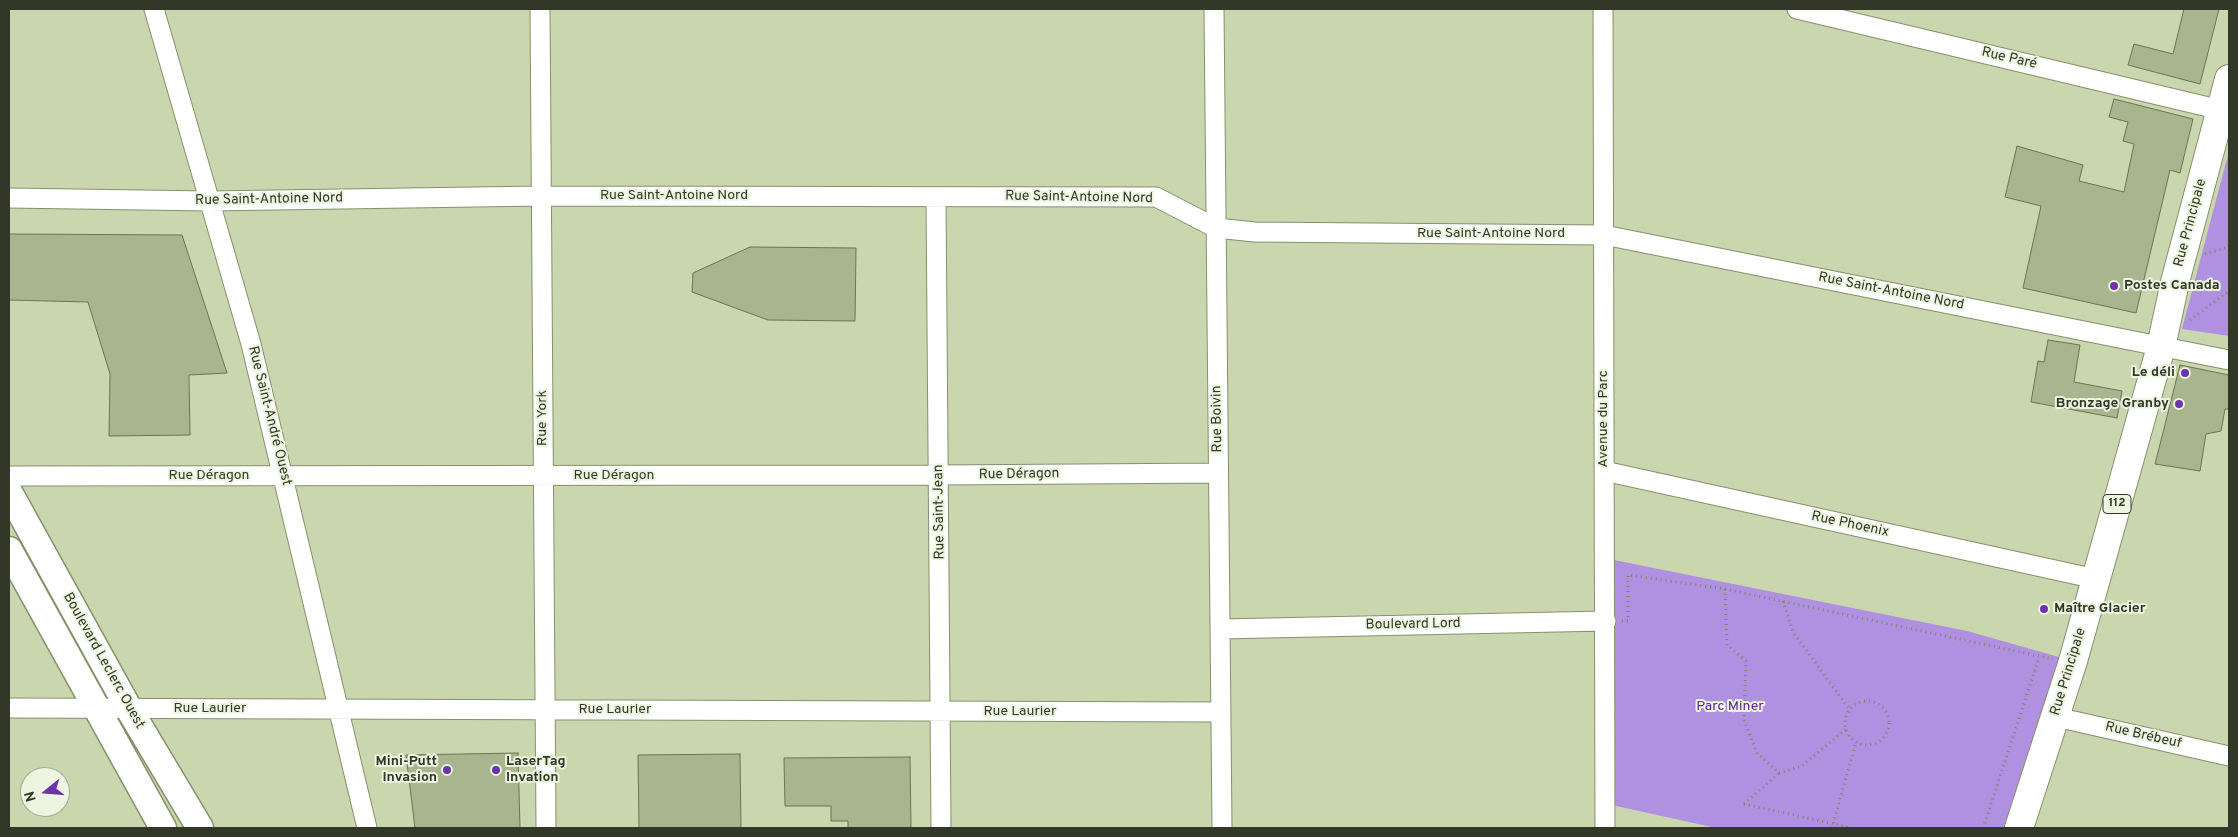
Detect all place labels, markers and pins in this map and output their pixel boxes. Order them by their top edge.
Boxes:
place label: Postes Canada [2124,278,2220,294]
marker: Postes Canada [2108,280,2120,292]
place label: Le déli [2132,365,2175,381]
marker: Le déli [2179,367,2191,379]
place label: Bronzage Granby [2056,396,2169,412]
marker: Bronzage Granby [2173,398,2185,410]
place label: Maître Glacier [2054,601,2146,617]
marker: Maître Glacier [2038,603,2050,615]
place label: Mini-Putt Invasion [375,754,437,786]
place label: LaserTag Invation [506,754,566,786]
marker: Mini-Putt Invasion [441,764,453,776]
marker: LaserTag Invation [490,764,502,776]

